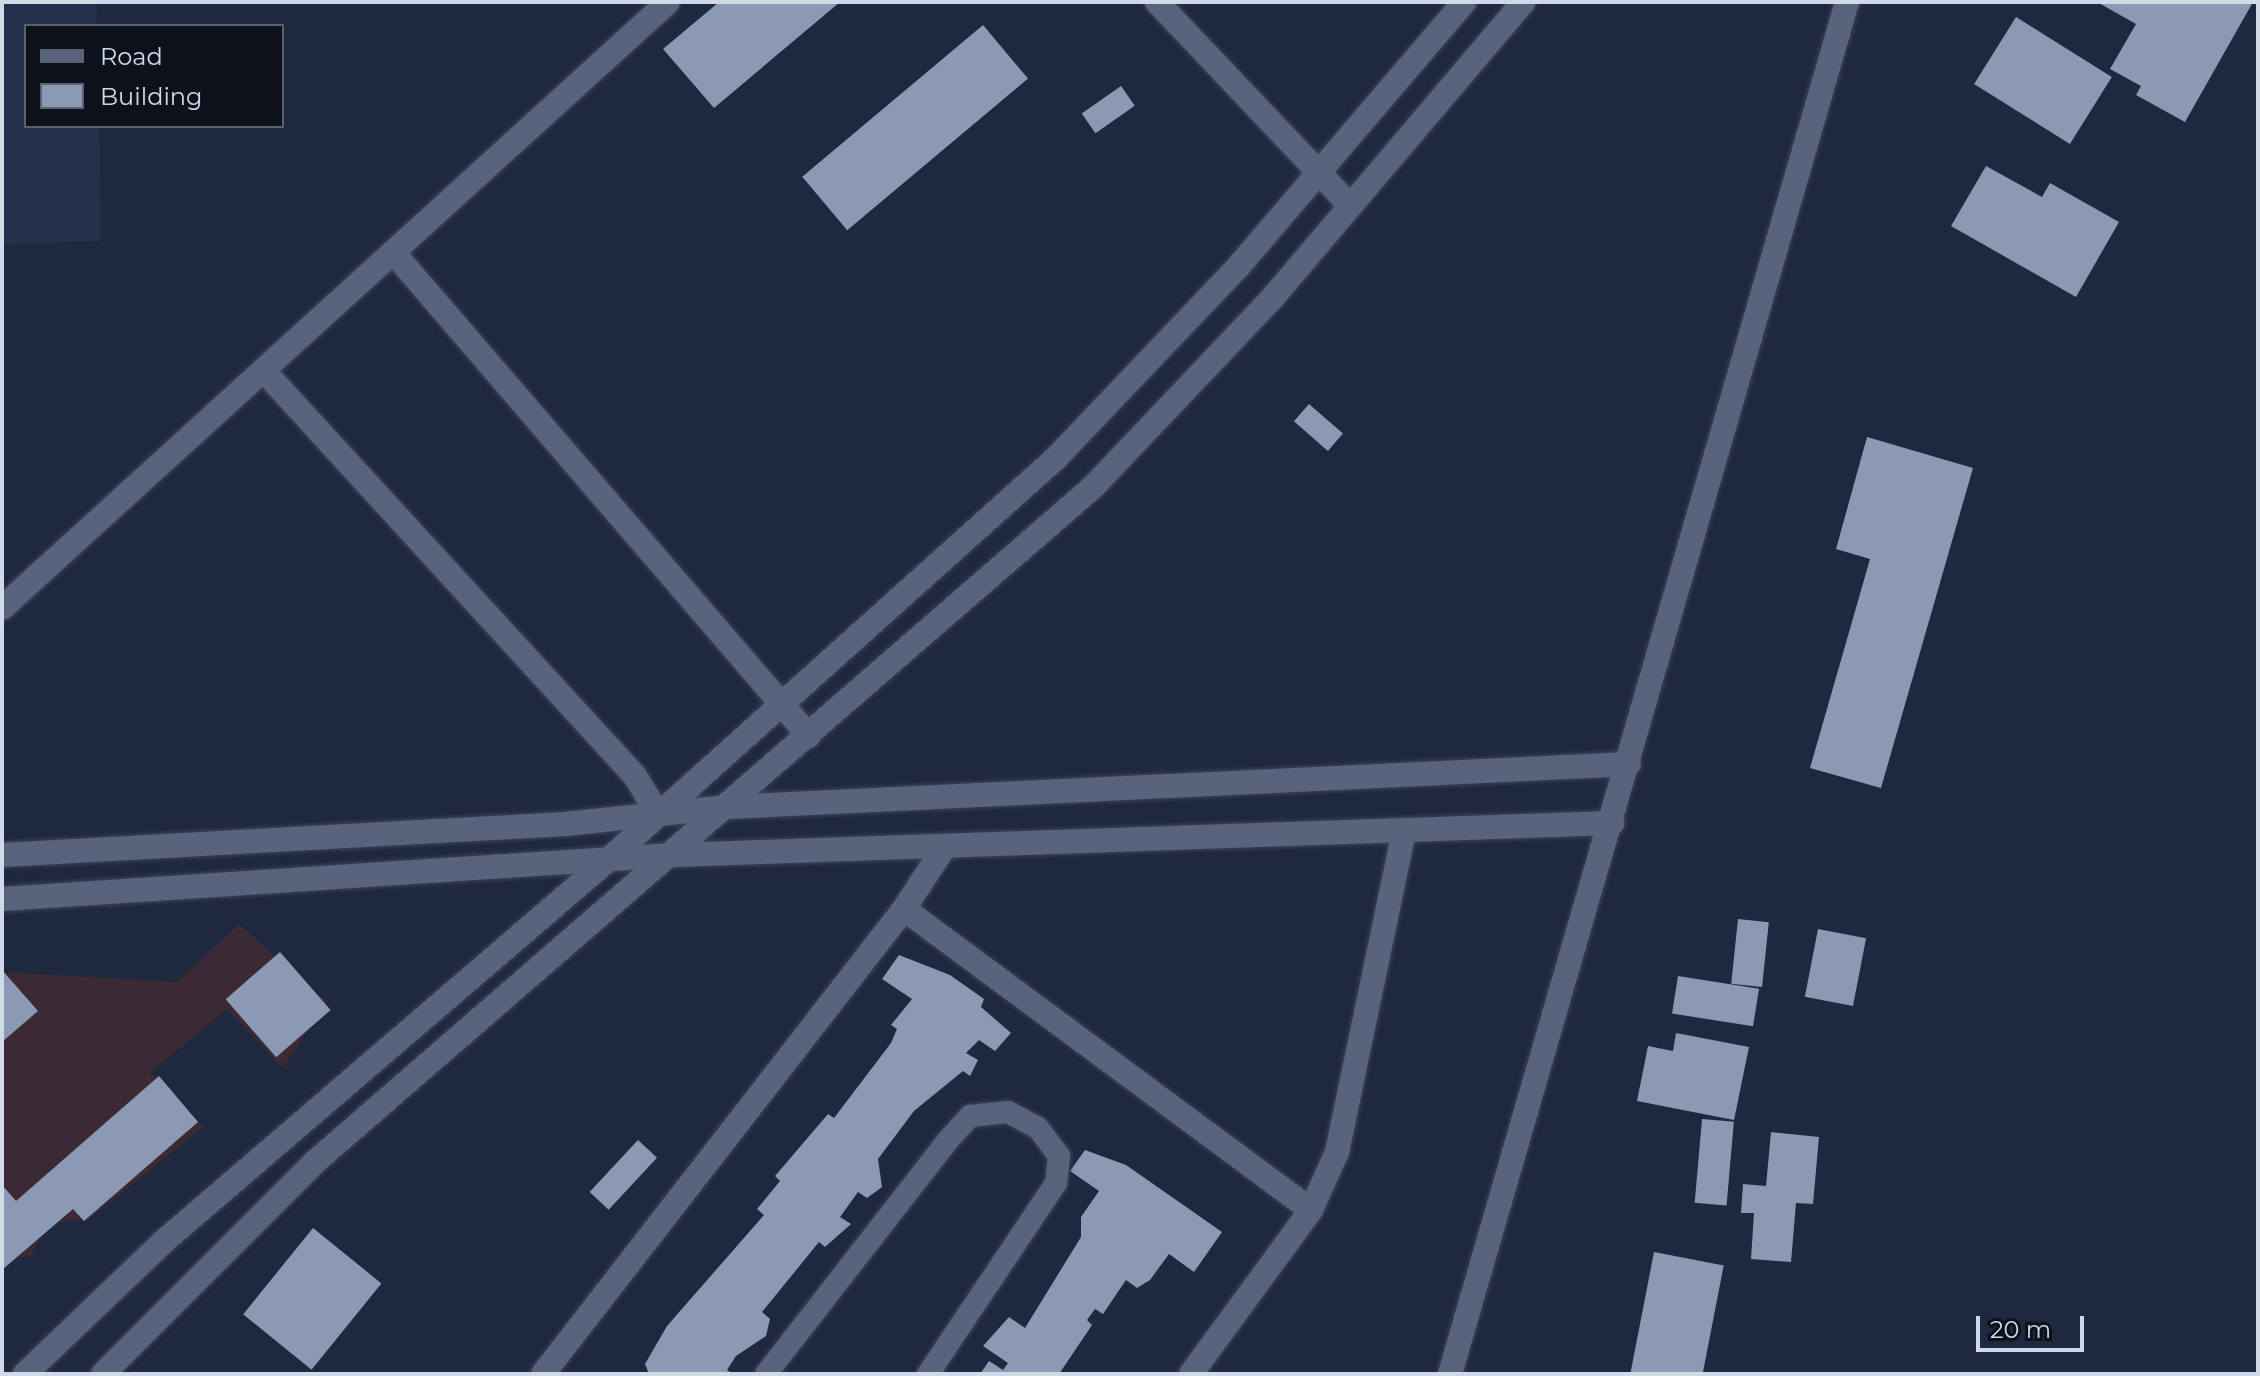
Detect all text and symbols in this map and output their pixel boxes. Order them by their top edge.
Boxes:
legend [24,24,284,128]
text: Road [100,42,163,71]
text: Building [100,82,203,111]
scale bar [1980,1300,2088,1350]
text: 20 m [1990,1315,2051,1344]

